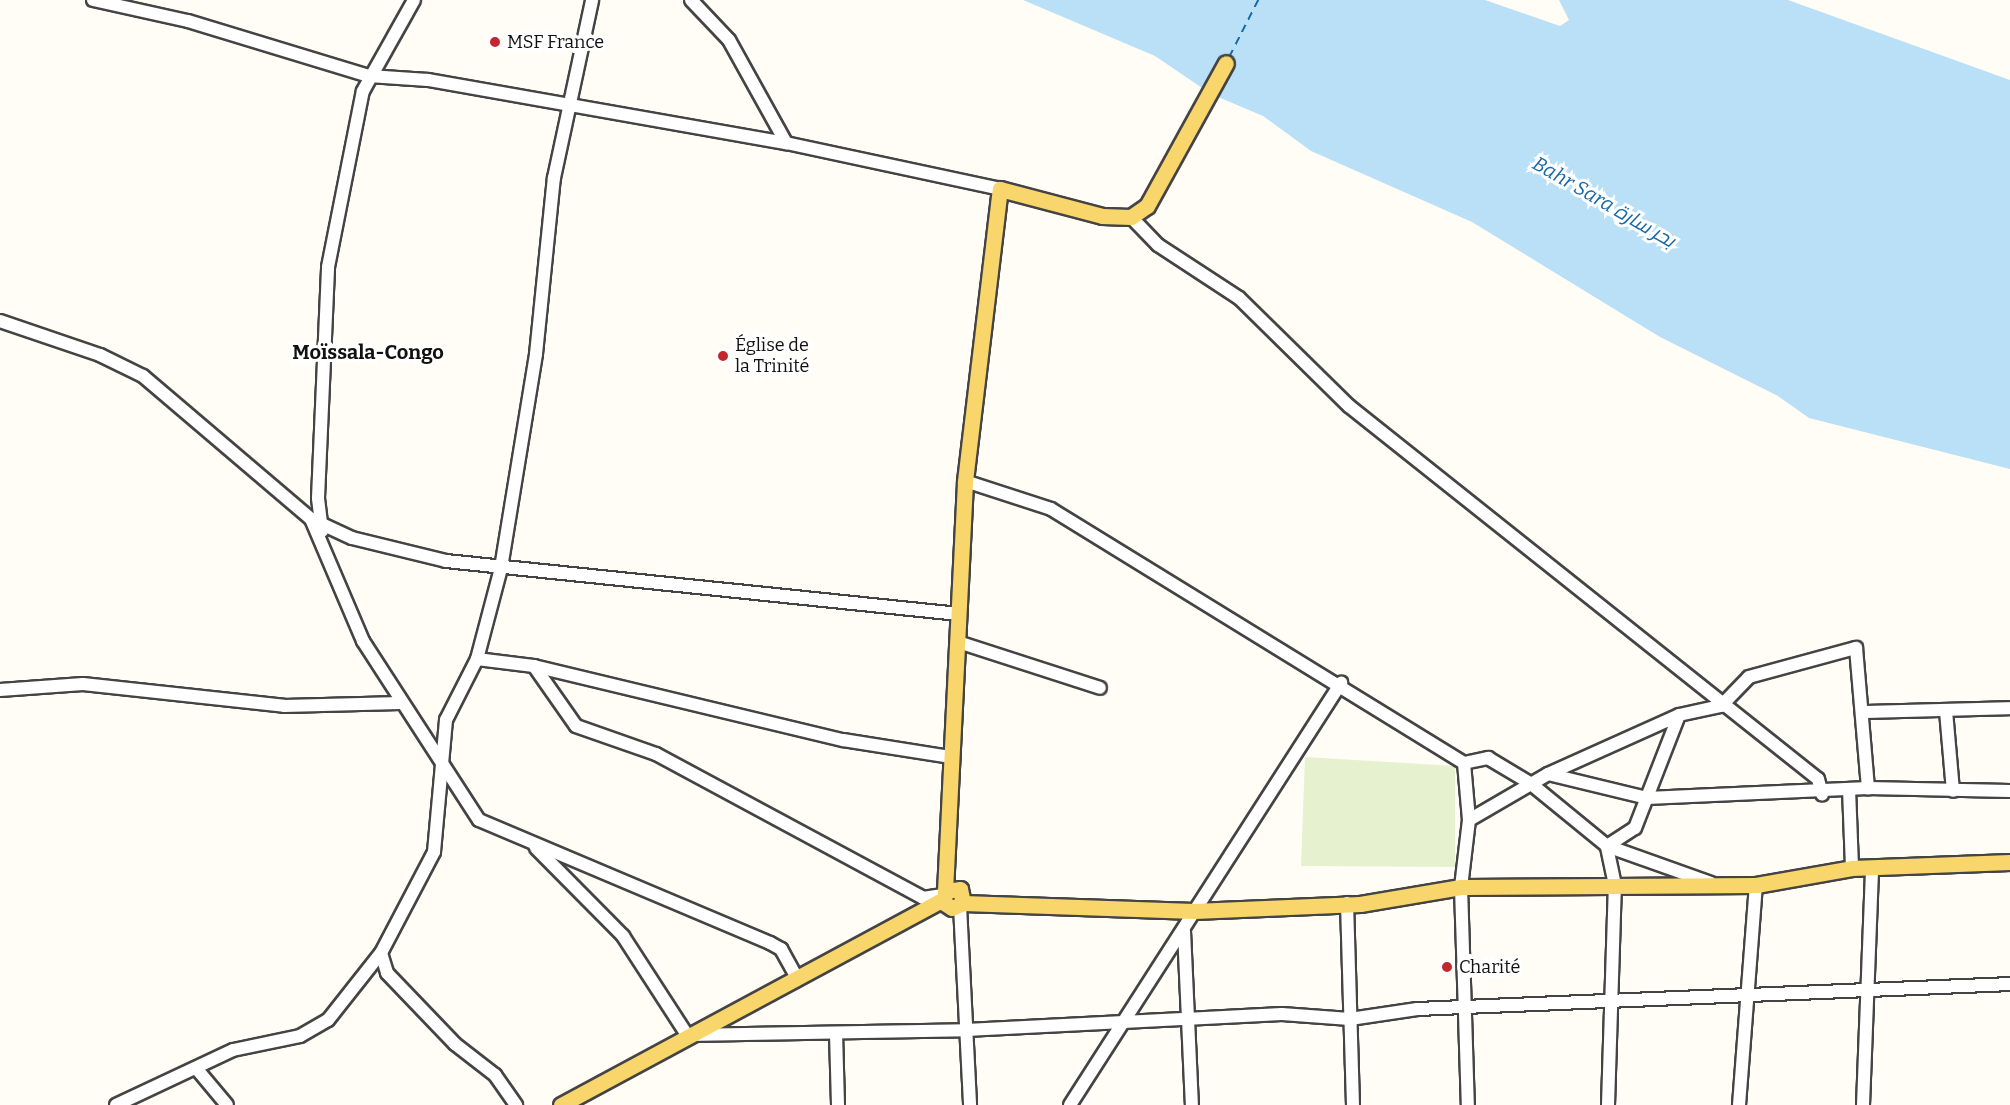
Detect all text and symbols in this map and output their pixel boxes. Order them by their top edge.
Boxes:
place label: MSF France [507,31,604,53]
marker: MSF France [488,35,502,49]
water label: Bahr Sara بحر سارة [1528,151,1680,253]
place label: Église de la Trinité [735,335,809,378]
district label: Moïssala-Congo [292,340,444,364]
marker: Église de la Trinité [716,349,730,363]
place label: Charité [1459,956,1520,978]
marker: Charité [1440,960,1454,974]

